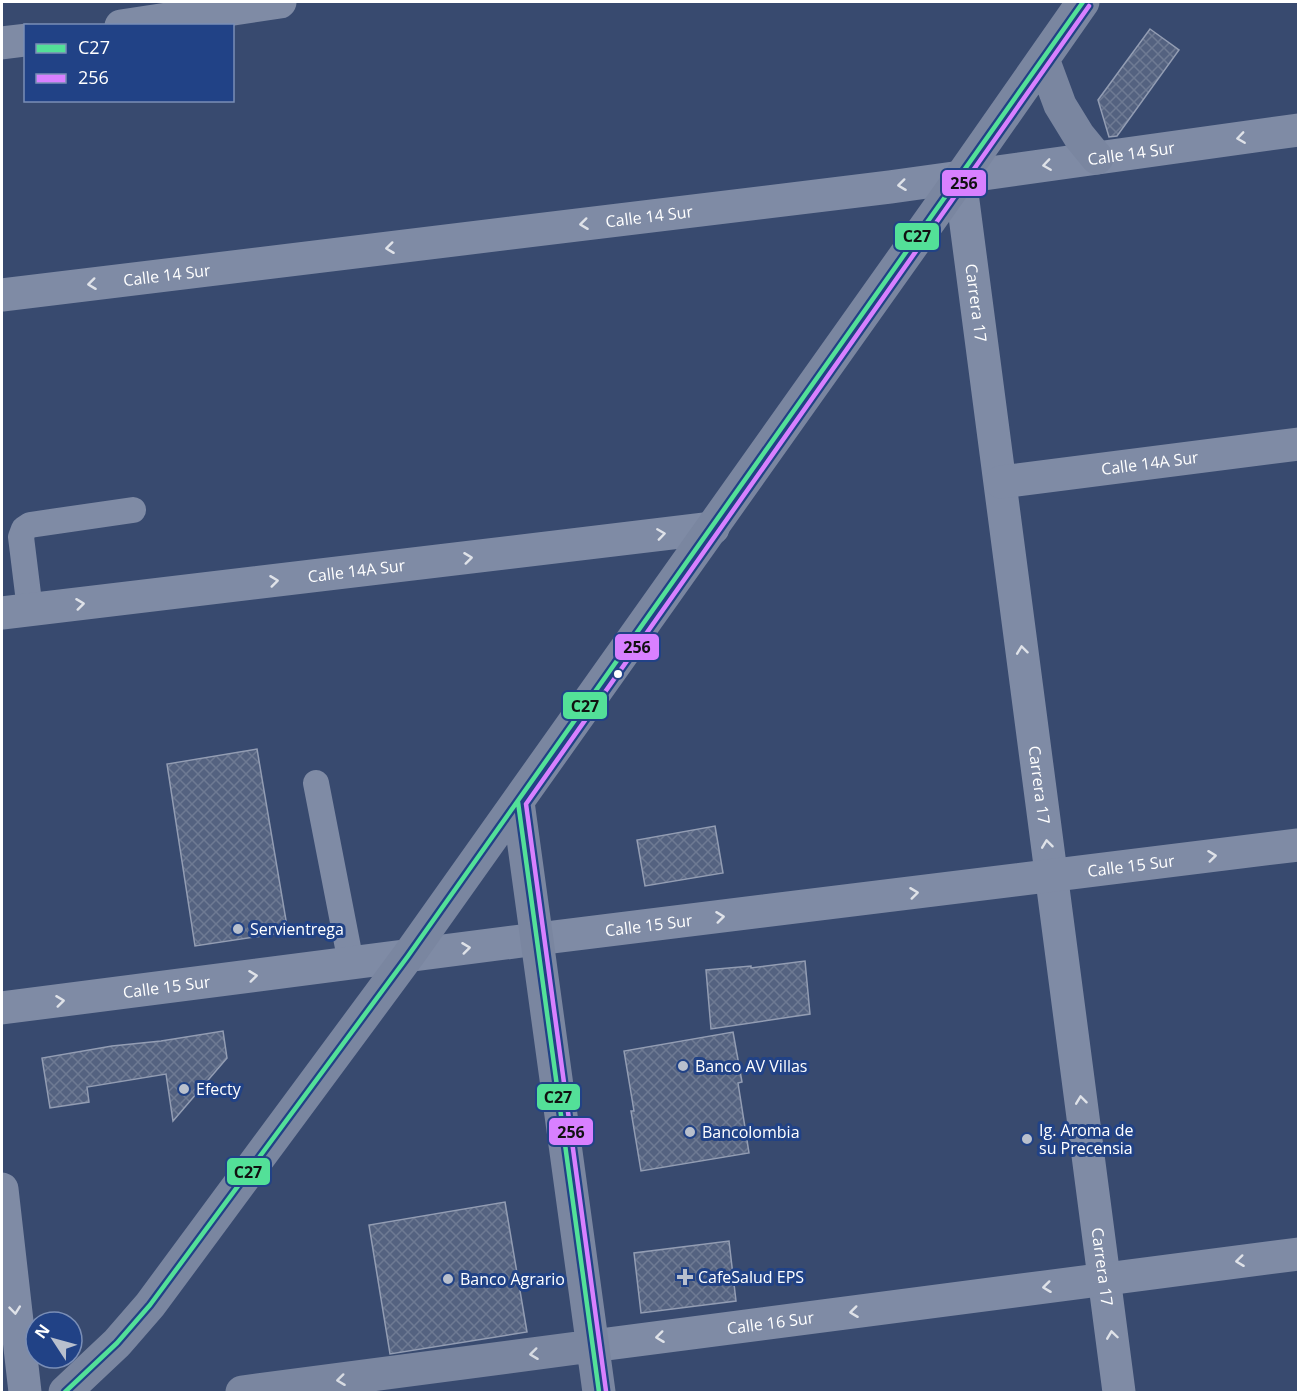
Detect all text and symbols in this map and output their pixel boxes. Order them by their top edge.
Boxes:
legend [24,24,234,102]
text: C27 [78,35,110,59]
text: 256 [78,65,109,89]
one-way arrow [1236,132,1245,144]
street label: Calle 14 Sur [1086,136,1177,170]
one-way arrow [1043,159,1052,171]
line badge: 256 [941,169,987,197]
text: 256 [950,172,978,194]
one-way arrow [898,178,907,191]
street label: Calle 14 Sur [604,200,695,233]
one-way arrow [579,217,588,230]
line badge: C27 [894,222,940,251]
text: C27 [903,225,931,247]
one-way arrow [386,241,395,253]
street label: Calle 14 Sur [122,259,212,291]
street label: Carrera 17 [960,262,992,344]
one-way arrow [88,277,97,290]
street label: Calle 14A Sur [1100,446,1200,480]
one-way arrow [657,529,666,541]
one-way arrow [463,552,472,565]
street label: Calle 14A Sur [307,554,407,587]
one-way arrow [269,575,279,588]
one-way arrow [76,598,85,611]
line badge: 256 [614,633,660,661]
text: 256 [623,636,651,658]
one-way arrow [1017,646,1029,655]
unlabelled marker [612,668,624,680]
line badge: C27 [562,691,608,720]
text: C27 [571,695,599,717]
street label: Carrera 17 [1023,744,1056,825]
one-way arrow [1042,839,1054,848]
street label: Calle 15 Sur [1086,849,1176,882]
one-way arrow [1207,850,1216,863]
one-way arrow [909,887,918,899]
street label: Calle 15 Sur [604,909,694,941]
one-way arrow [716,911,725,923]
place label: Servientrega [250,918,344,940]
marker: Servientrega [231,922,245,936]
one-way arrow [461,943,471,955]
street label: Calle 15 Sur [122,970,212,1003]
one-way arrow [248,970,258,983]
one-way arrow [55,995,64,1007]
place label: Banco AV Villas [695,1055,807,1077]
marker: Banco AV Villas [676,1059,690,1073]
place label: Efecty [196,1078,242,1100]
marker: Efecty [177,1082,191,1096]
line badge: C27 [536,1083,581,1111]
text: C27 [544,1086,572,1108]
one-way arrow [1075,1095,1088,1104]
line badge: 256 [548,1117,594,1146]
place label: Ig. Aroma de su Precensia [1039,1119,1133,1159]
text: 256 [557,1121,585,1143]
place label: Bancolombia [702,1121,800,1143]
marker: Bancolombia [683,1125,697,1139]
marker: Ig. Aroma de su Precensia [1020,1132,1034,1146]
line badge: C27 [226,1157,271,1186]
text: C27 [234,1161,262,1183]
street label: Carrera 17 [1087,1226,1119,1307]
one-way arrow [1236,1255,1245,1267]
place label: CafeSalud EPS [698,1266,804,1288]
place label: Banco Agrario [460,1268,565,1290]
marker: CafeSalud EPS [676,1268,694,1286]
marker: Banco Agrario [441,1272,455,1286]
one-way arrow [1043,1280,1052,1292]
one-way arrow [8,1305,21,1315]
one-way arrow [849,1305,858,1318]
street label: Calle 16 Sur [726,1306,816,1339]
north arrow [24,1310,84,1370]
text: N [29,1319,55,1343]
one-way arrow [1106,1330,1118,1339]
one-way arrow [656,1331,665,1343]
one-way arrow [530,1348,539,1360]
one-way arrow [336,1373,346,1385]

